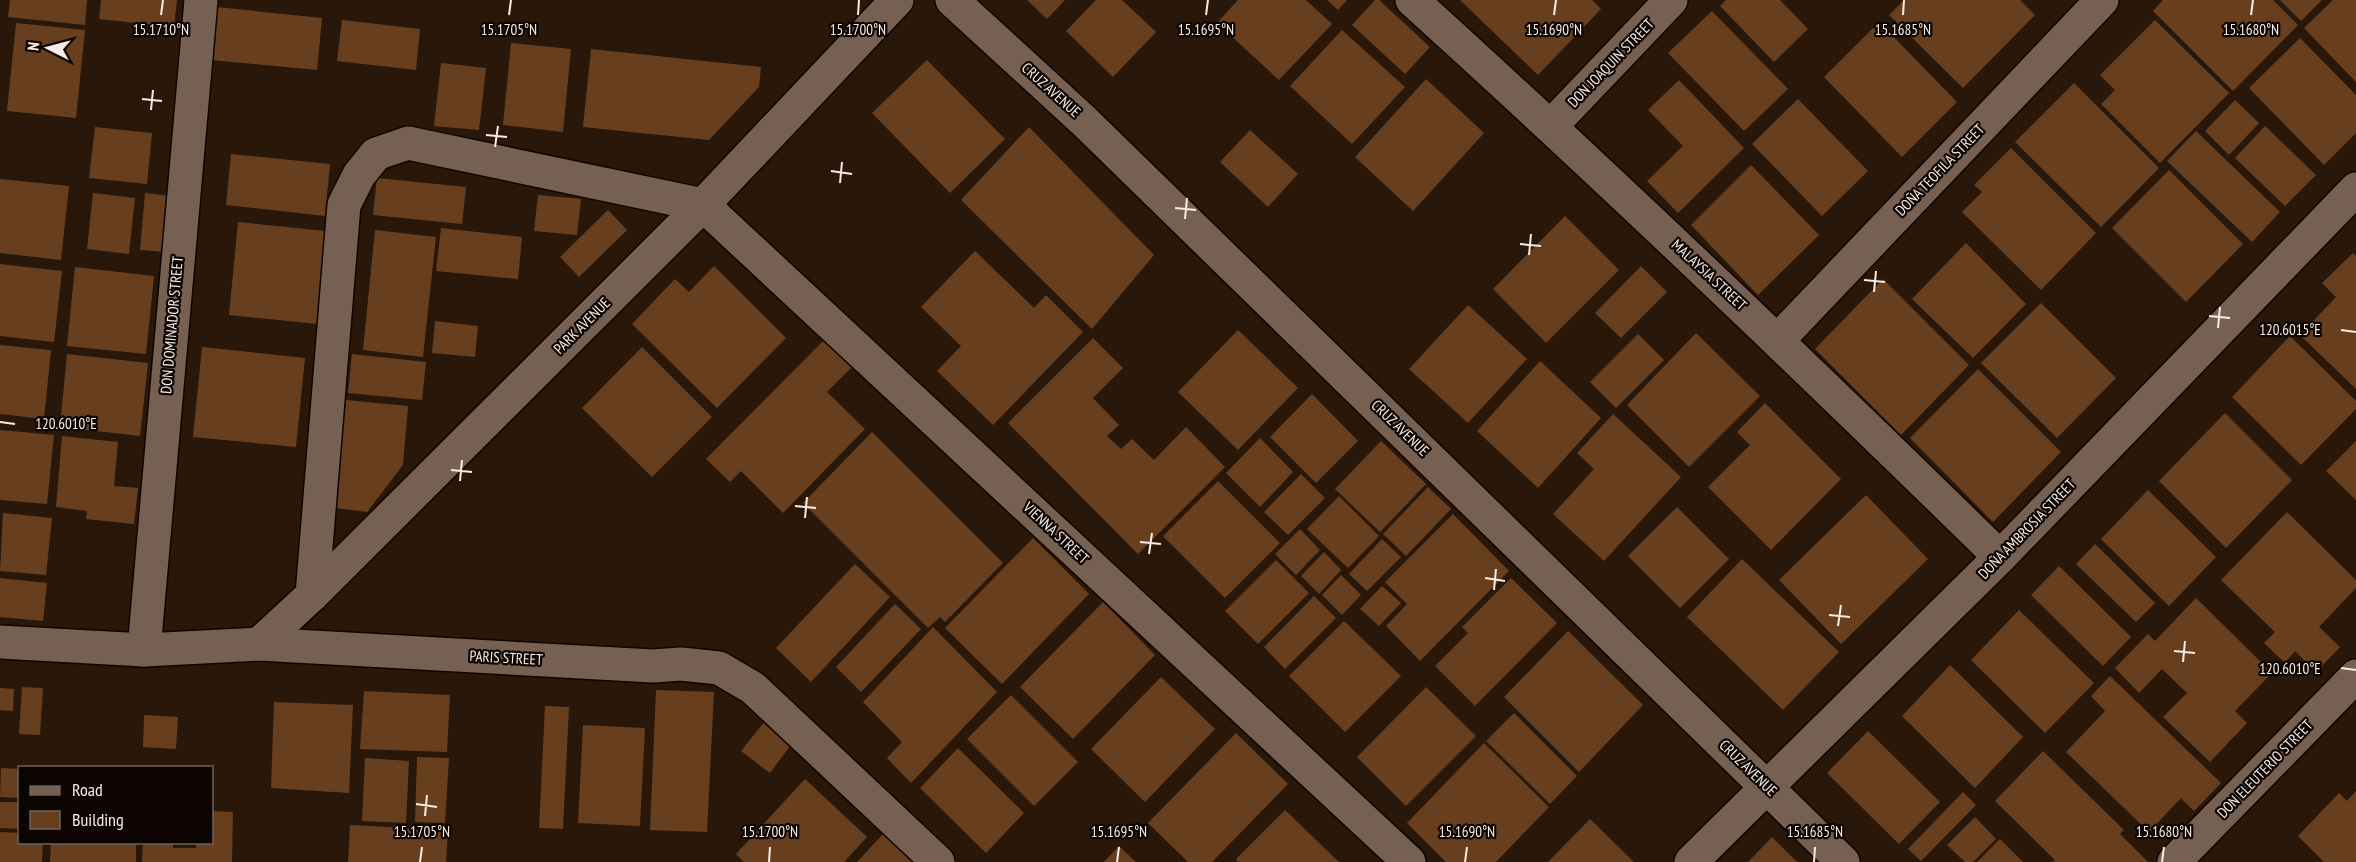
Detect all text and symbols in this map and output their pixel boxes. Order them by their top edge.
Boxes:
street label: DON JOAQUIN STREET [1563,14,1658,111]
north arrow [18,18,78,78]
text: 15.1710°N [133,20,189,39]
text: 15.1705°N [481,20,537,39]
text: 15.1700°N [830,20,886,39]
text: 15.1695°N [1178,20,1234,39]
text: 15.1690°N [1526,20,1582,39]
text: 15.1685°N [1875,20,1931,39]
text: 15.1680°N [2223,20,2279,39]
text: N [23,41,43,52]
street label: CRUZ AVENUE [1018,58,1085,121]
street label: DOÑA TEOFILA STREET [1891,119,1989,220]
street label: MALAYSIA STREET [1668,235,1751,314]
street label: DON DOMINADOR STREET [156,255,187,395]
street label: PARK AVENUE [549,293,614,358]
text: 120.6015°E [2259,320,2321,339]
street label: CRUZ AVENUE [1367,395,1433,460]
text: 120.6010°E [35,414,97,433]
street label: DOÑA AMBROSIA STREET [1974,474,2079,583]
street label: VIENNA STREET [1019,497,1093,568]
street label: PARIS STREET [469,646,543,669]
text: 120.6010°E [2259,659,2321,678]
street label: DON ELEUTERIO STREET [2213,715,2317,822]
street label: CRUZ AVENUE [1715,735,1781,800]
legend [18,766,213,844]
text: Road [72,778,103,801]
text: Building [72,808,124,831]
text: 15.1705°N [394,822,450,841]
text: 15.1700°N [742,822,798,841]
text: 15.1695°N [1091,822,1147,841]
text: 15.1690°N [1439,822,1495,841]
text: 15.1685°N [1787,822,1843,841]
text: 15.1680°N [2136,822,2192,841]

